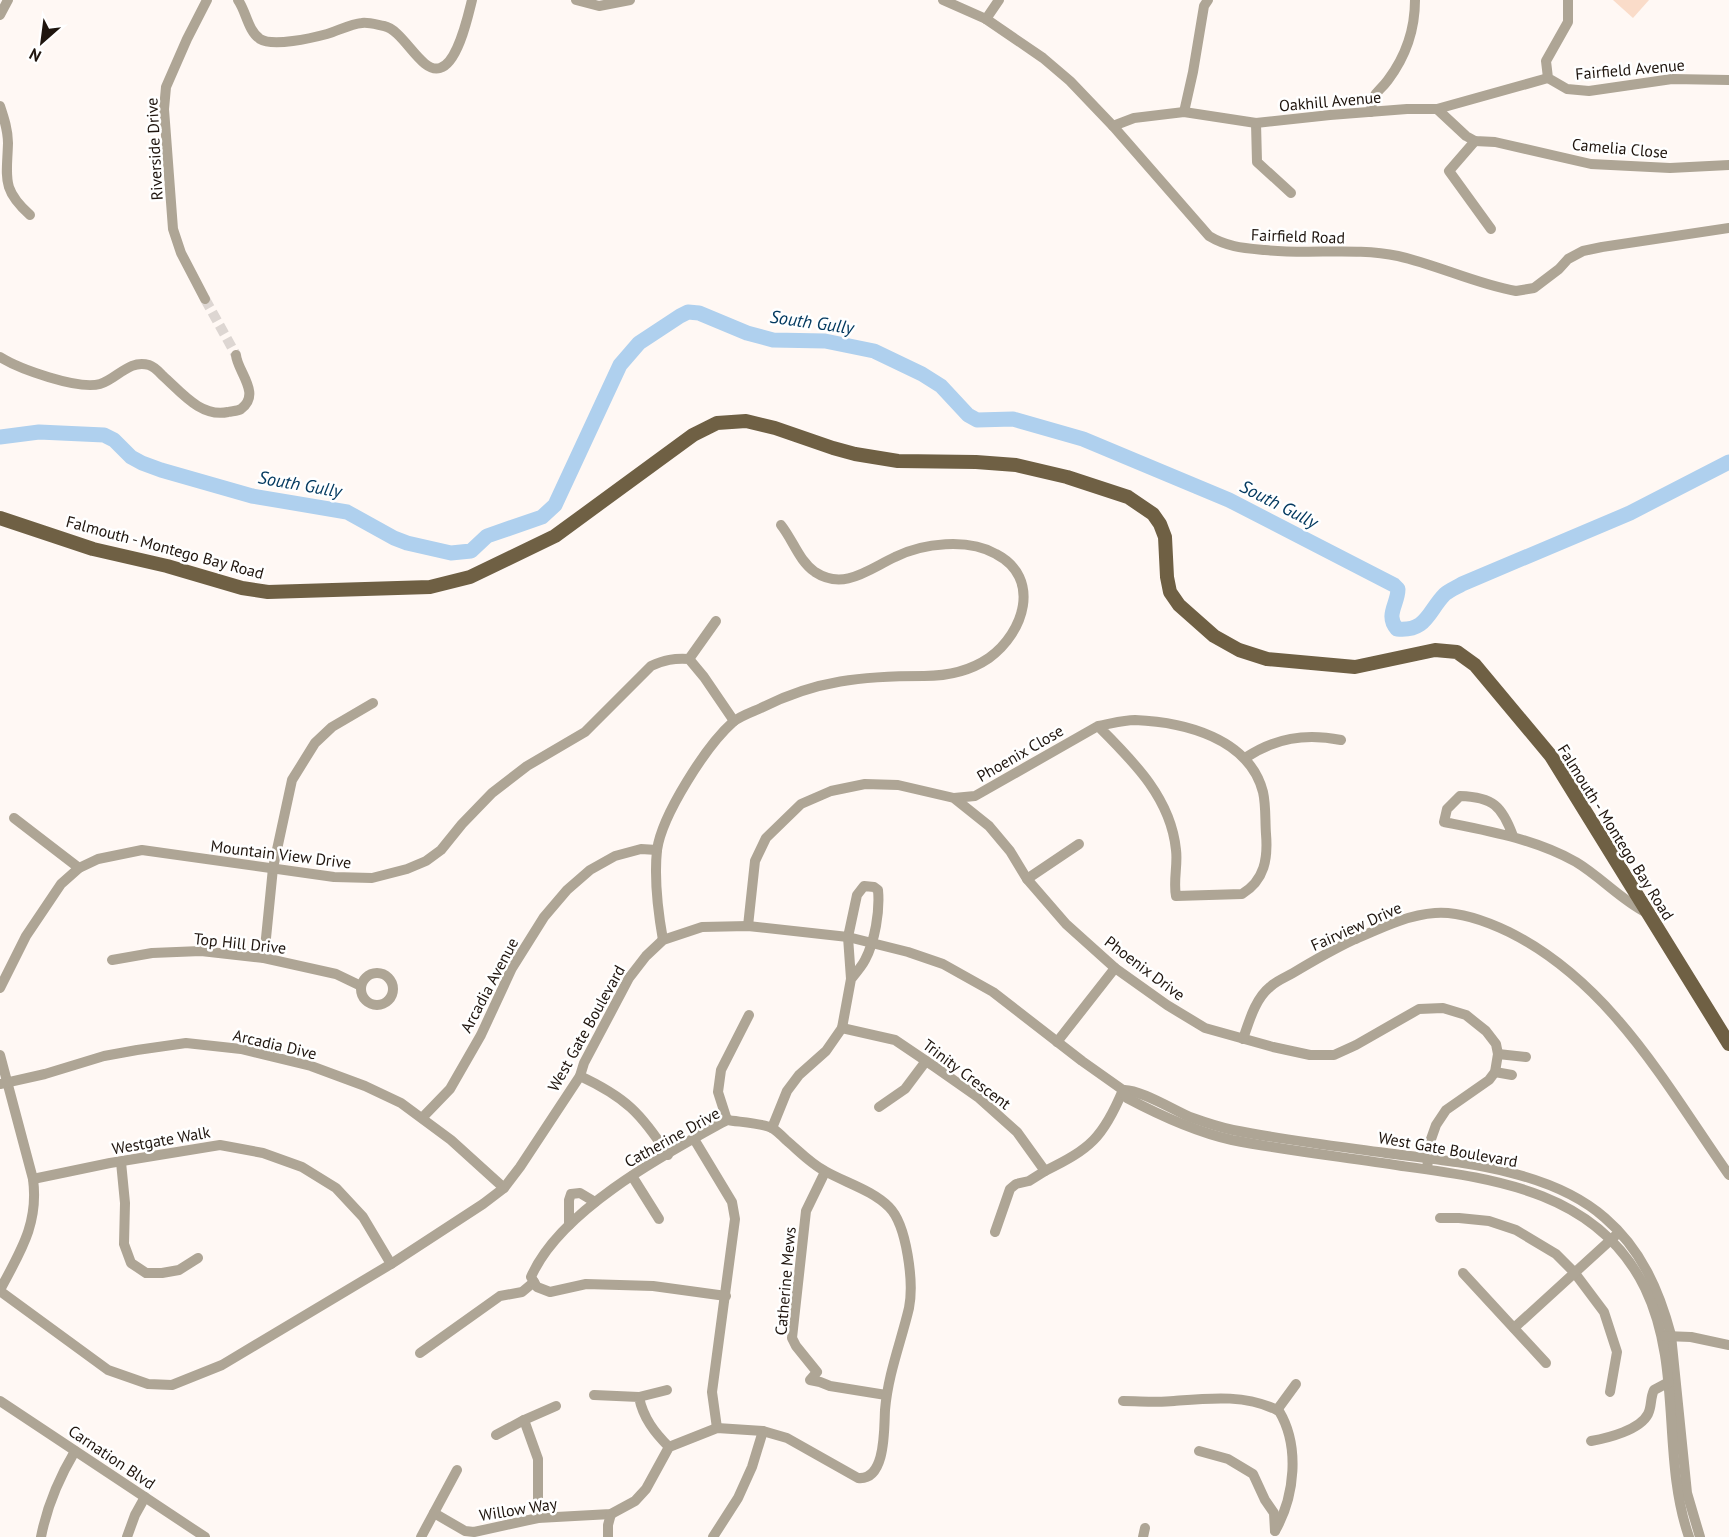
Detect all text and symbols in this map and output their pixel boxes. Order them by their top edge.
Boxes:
north arrow [12,12,72,72]
text: N [26,44,44,67]
street label: Fairfield Avenue [1574,54,1686,84]
street label: Oakhill Avenue [1278,87,1382,115]
street label: Riverside Drive [141,97,167,201]
street label: Camelia Close [1571,134,1669,162]
street label: Fairfield Road [1251,224,1345,248]
water label: South Gully [769,305,857,339]
water label: South Gully [256,465,345,503]
water label: South Gully [1236,475,1323,534]
street label: Falmouth - Montego Bay Road [64,511,266,583]
street label: Phoenix Close [973,720,1067,786]
street label: Falmouth - Montego Bay Road [1553,740,1679,924]
street label: Mountain View Drive [209,835,353,873]
street label: Fairview Drive [1307,897,1405,955]
street label: Top Hill Drive [193,928,287,958]
street label: Phoenix Drive [1101,931,1189,1005]
street label: Arcadia Avenue [456,934,522,1036]
street label: West Gate Boulevard [543,961,629,1095]
street label: Arcadia Dive [231,1025,319,1063]
street label: Trinity Crescent [919,1034,1015,1114]
street label: Catherine Drive [621,1103,723,1171]
street label: Westgate Walk [110,1121,212,1158]
street label: West Gate Boulevard [1377,1127,1519,1171]
street label: Catherine Mews [770,1226,800,1336]
street label: Carnation Blvd [65,1421,159,1493]
street label: Willow Way [478,1493,559,1525]

